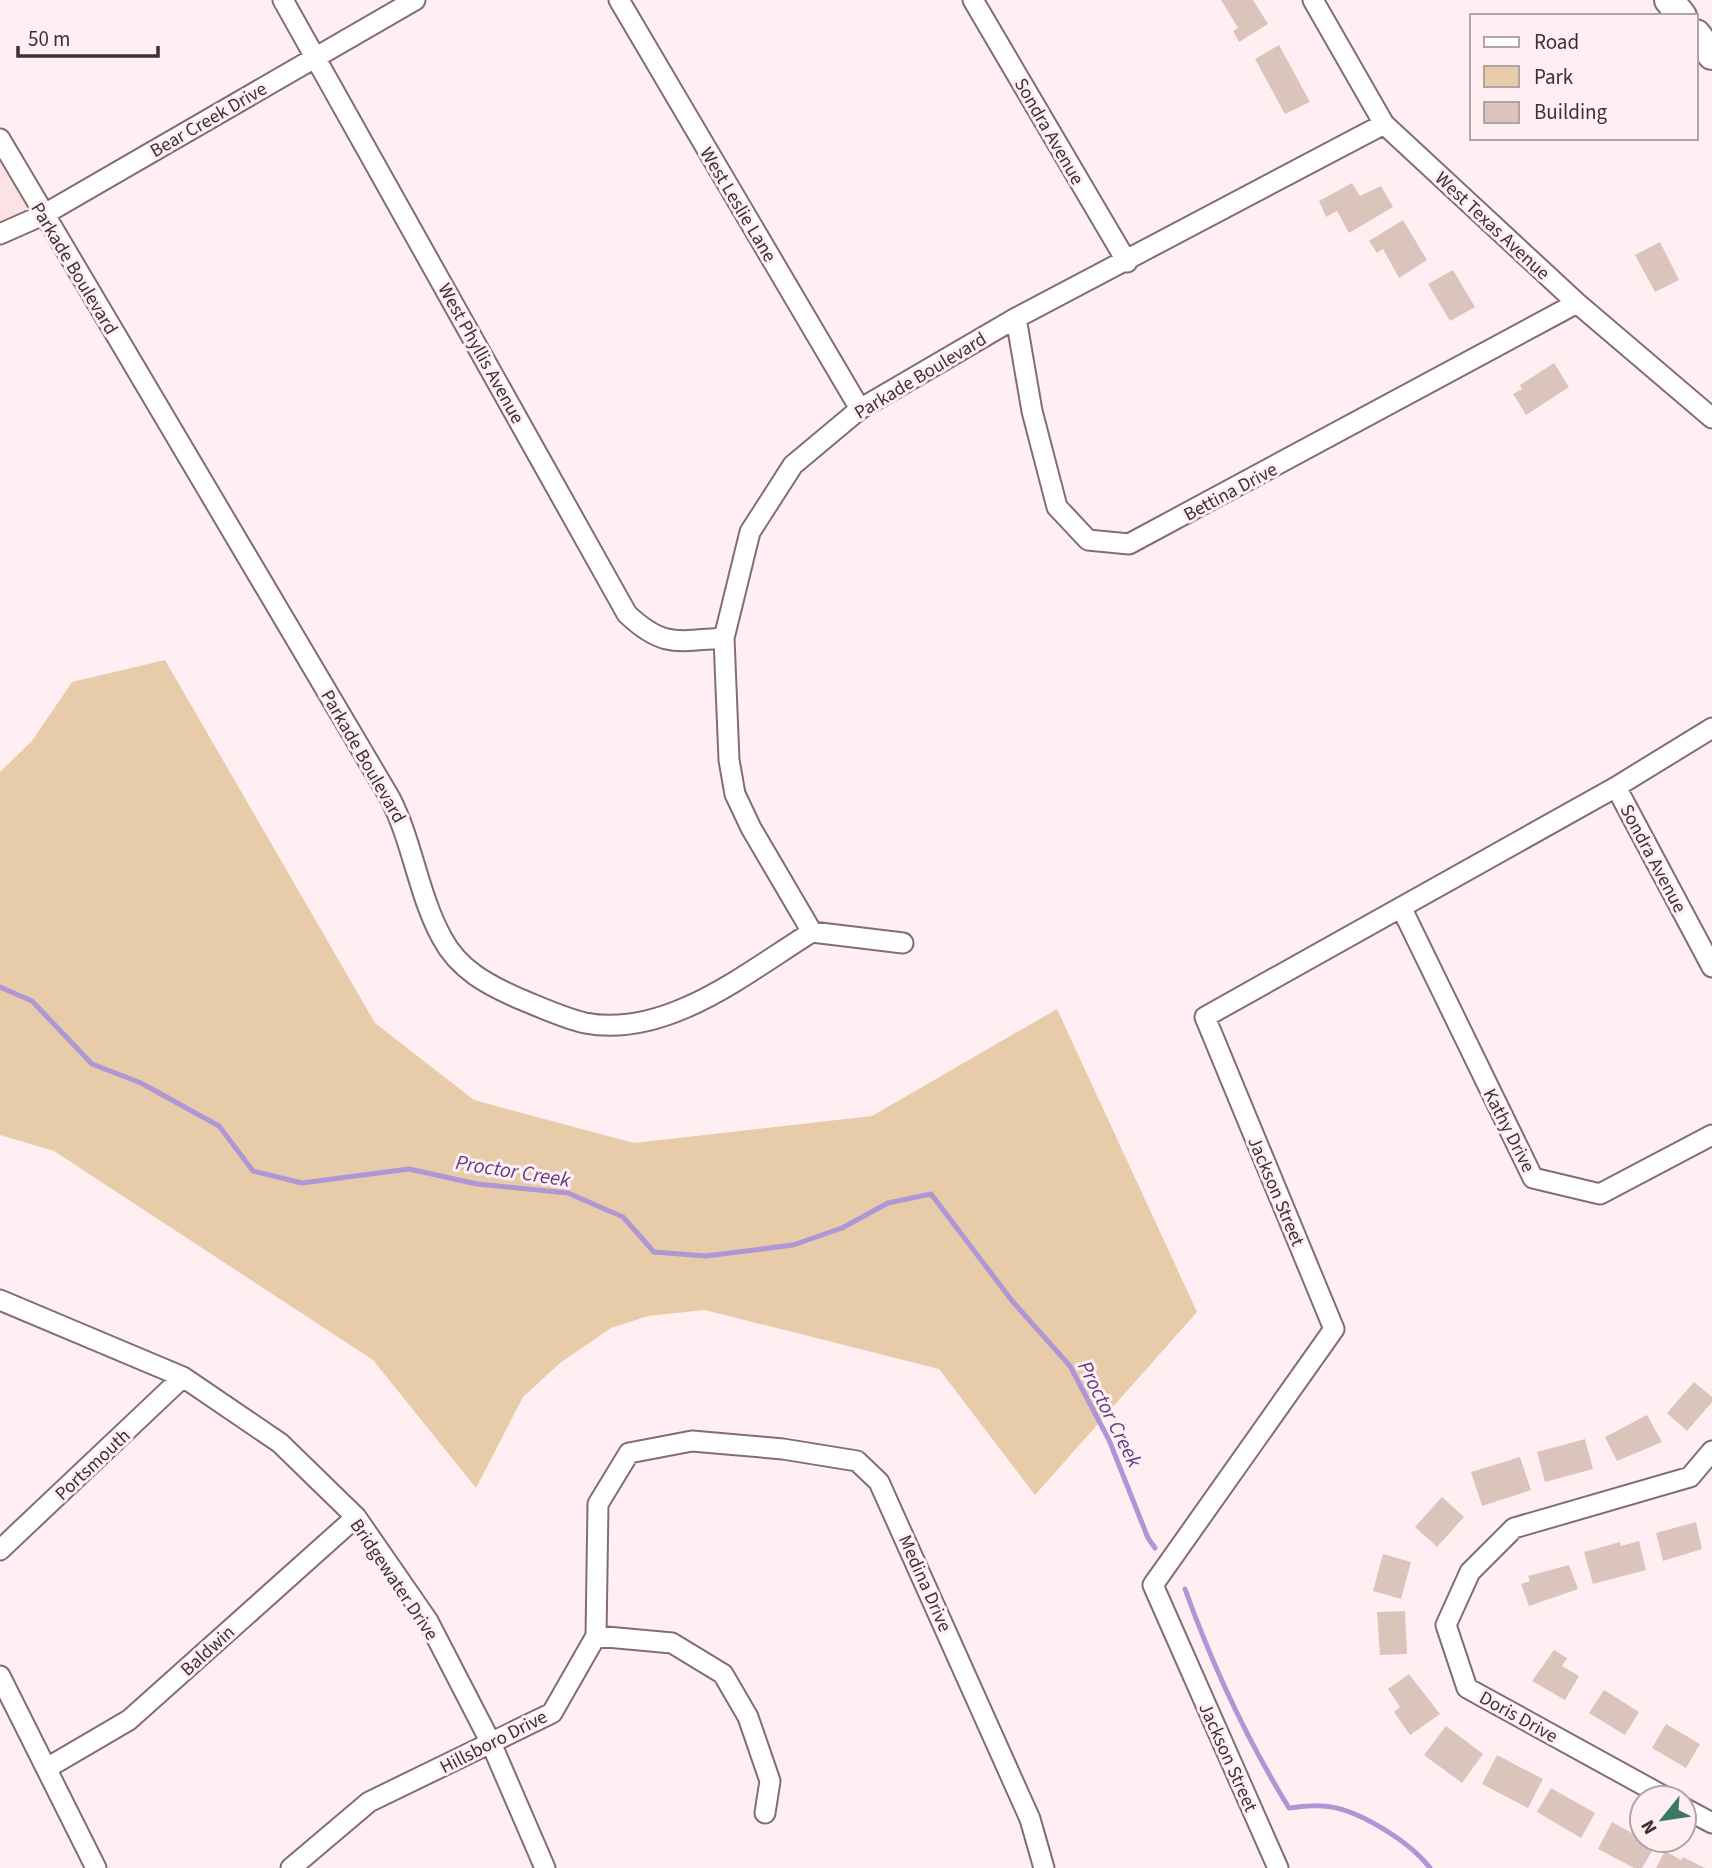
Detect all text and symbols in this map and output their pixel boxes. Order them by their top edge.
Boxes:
scale bar [18,14,158,58]
legend [1470,14,1698,140]
text: 50 m [28,24,70,54]
text: Road [1534,27,1579,57]
text: Park [1534,62,1574,92]
street label: Sondra Avenue [1007,73,1090,190]
street label: Bear Creek Drive [145,76,272,165]
text: Building [1534,97,1608,127]
street label: West Leslie Lane [693,142,783,267]
street label: West Texas Avenue [1428,166,1556,287]
street label: Parkade Boulevard [24,198,124,340]
street label: West Phyllis Avenue [431,279,531,429]
street label: Parkade Boulevard [850,326,992,426]
street label: Bettina Drive [1179,456,1282,528]
street label: Parkade Boulevard [314,685,412,828]
street label: Sondra Avenue [1613,800,1693,918]
street label: Kathy Drive [1476,1084,1541,1177]
street label: Jackson Street [1240,1133,1311,1251]
water label: Proctor Creek [453,1147,574,1195]
water label: Proctor Creek [1070,1356,1150,1473]
street label: Portsmouth [49,1423,137,1507]
street label: Bridgewater Drive [343,1514,445,1646]
street label: Medina Drive [891,1531,958,1636]
street label: Baldwin [175,1619,241,1683]
street label: Doris Drive [1474,1685,1563,1750]
street label: Jackson Street [1192,1699,1264,1817]
street label: Hillsboro Drive [435,1704,552,1781]
north arrow [1628,1784,1698,1854]
text: N [1635,1815,1664,1839]

